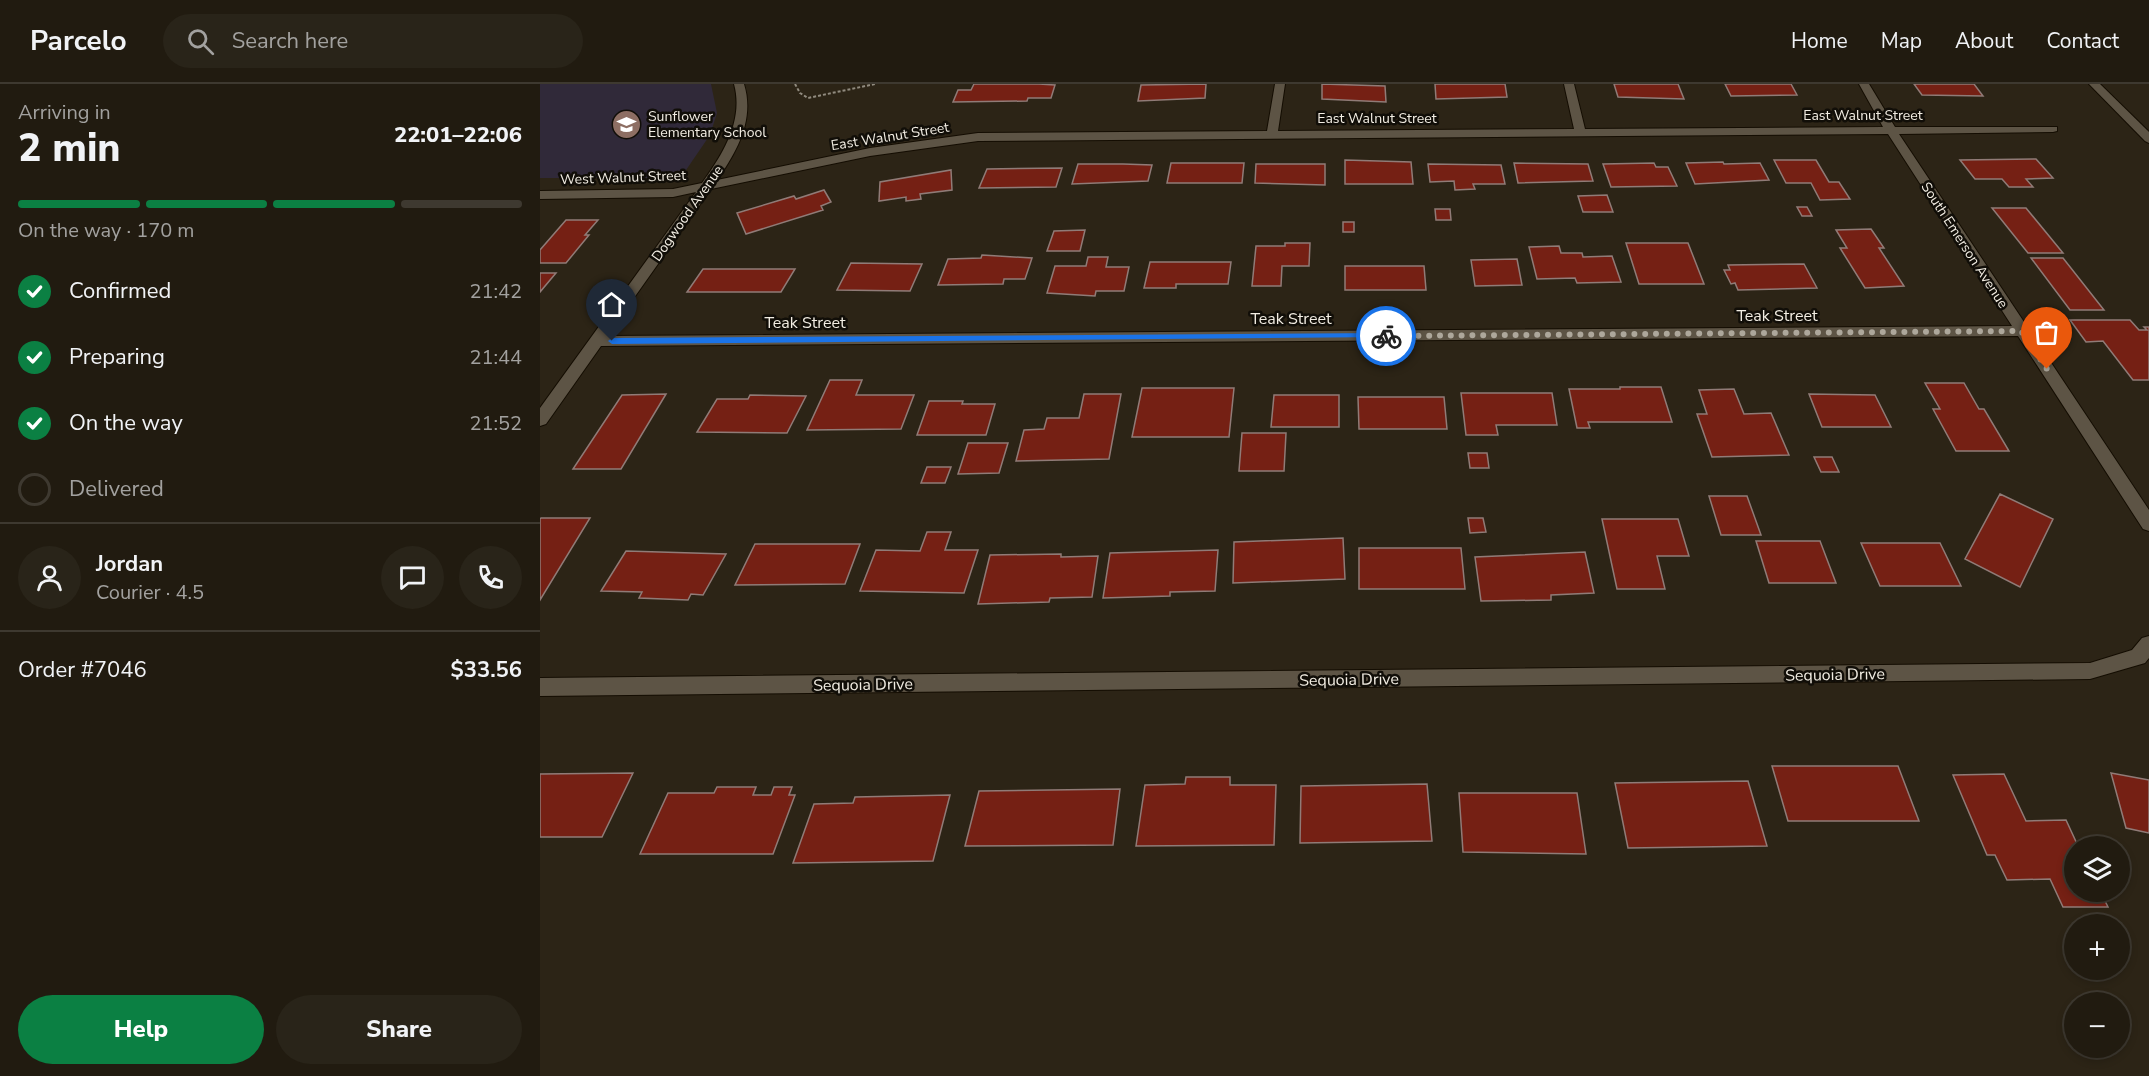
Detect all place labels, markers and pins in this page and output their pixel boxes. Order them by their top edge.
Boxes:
place label: Sunflower Elementary School [648,107,767,142]
school or university icon: Sunflower Elementary School [611,108,643,140]
pin [586,279,637,341]
pin [2021,307,2072,369]

